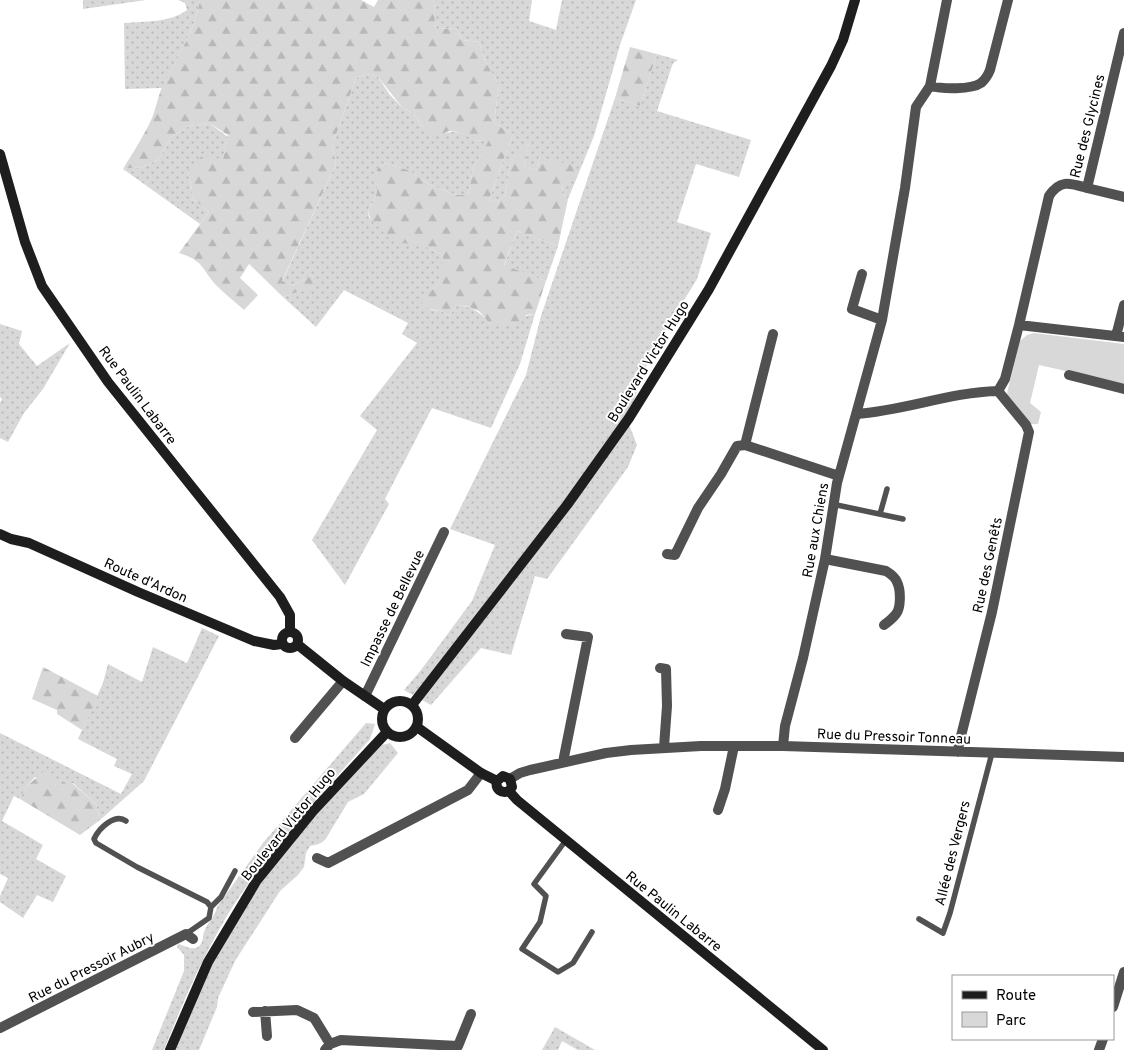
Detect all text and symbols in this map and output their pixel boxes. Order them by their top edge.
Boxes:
street label: Rue des Glycines [1067,73,1110,180]
street label: Boulevard Victor Hugo [605,298,694,426]
street label: Rue Paulin Labarre [94,343,179,448]
street label: Rue aux Chiens [800,481,833,579]
street label: Rue des Genêts [970,516,1007,615]
street label: Impasse de Bellevue [358,547,429,670]
street label: Route d'Ardon [101,555,190,607]
street label: Rue du Pressoir Tonneau [817,726,971,749]
street label: Boulevard Victor Hugo [238,765,340,885]
street label: Allée des Vergers [932,799,975,908]
street label: Rue Paulin Labarre [622,868,725,956]
street label: Rue du Pressoir Aubry [26,929,157,1007]
legend [952,975,1114,1040]
text: Route [996,987,1036,1006]
text: Parc [996,1012,1026,1031]

